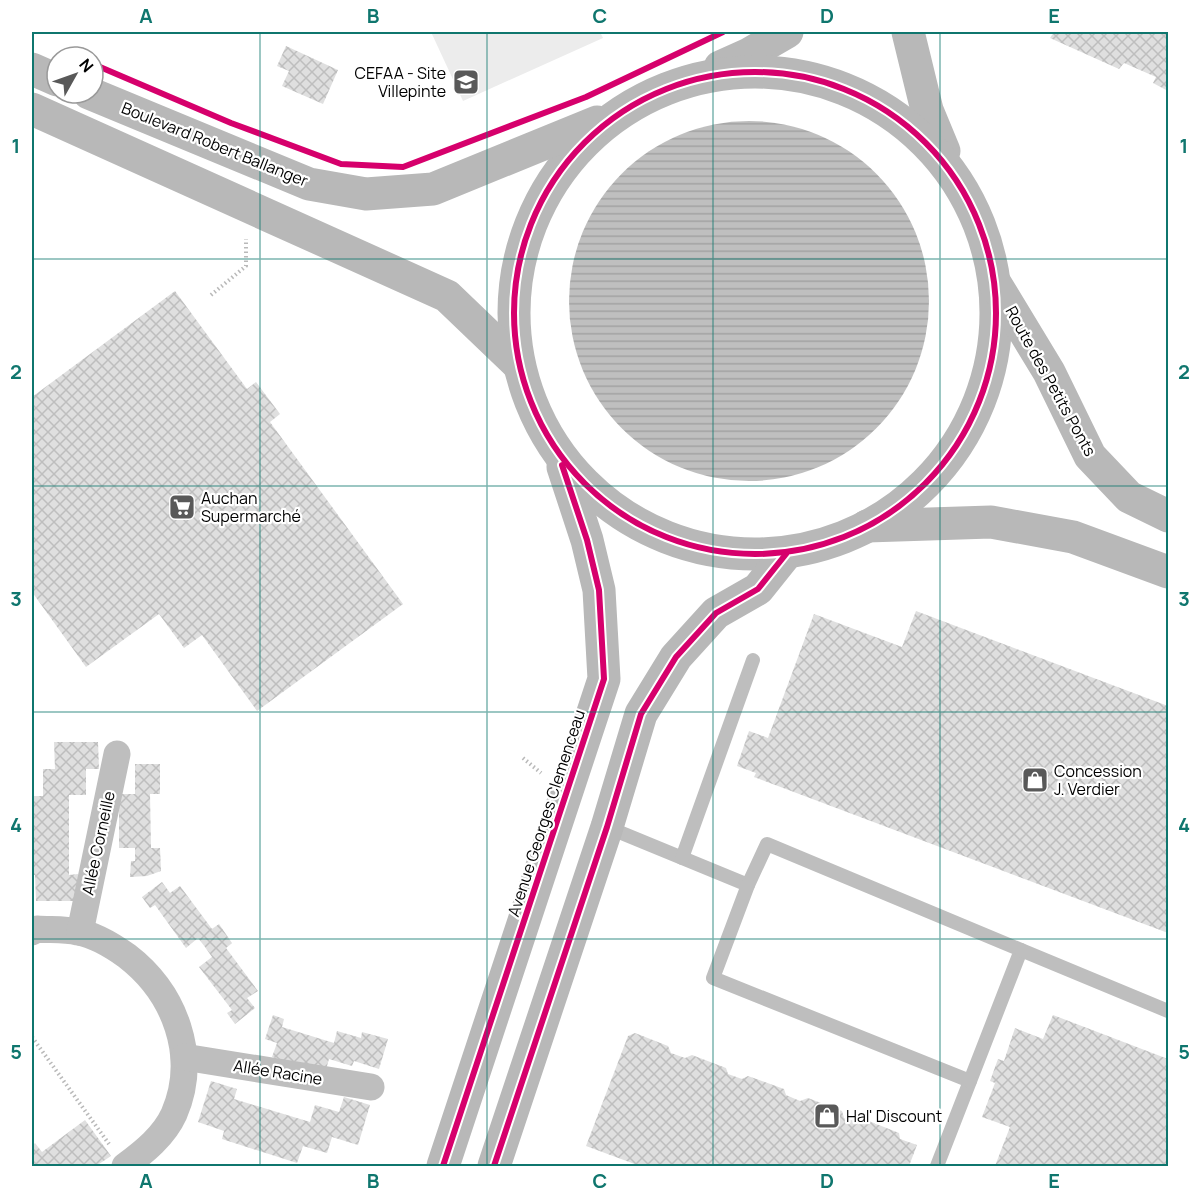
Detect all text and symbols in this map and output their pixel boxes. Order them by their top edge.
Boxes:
text: A [139,2,153,29]
text: B [367,2,380,29]
text: C [593,2,607,29]
text: D [820,2,834,29]
text: E [1048,2,1060,29]
north arrow [45,45,105,105]
text: N [74,54,99,77]
place label: CEFAA - Site Villepinte [355,62,446,102]
school or university icon: CEFAA - Site Villepinte [451,67,481,97]
street label: Boulevard Robert Ballanger [118,96,312,192]
text: 1 [12,132,20,159]
text: 1 [1180,132,1188,159]
street label: Route des Petits Ponts [1000,302,1102,460]
text: 2 [10,358,22,385]
text: 2 [1178,358,1190,385]
place label: Auchan Supermarché [201,487,301,527]
supermarket icon: Auchan Supermarché [167,492,197,522]
text: 3 [10,585,22,612]
text: 3 [1178,585,1190,612]
street label: Avenue Georges Clemenceau [502,707,590,919]
place label: Concession J. Verdier [1054,760,1142,800]
shop icon: Concession J. Verdier [1020,765,1050,795]
street label: Allée Corneille [76,789,120,897]
text: 4 [10,811,22,838]
text: 4 [1178,811,1190,838]
text: 5 [10,1038,22,1065]
text: 5 [1178,1038,1190,1065]
street label: Allée Racine [232,1054,324,1090]
shop icon: Hal' Discount [812,1101,842,1131]
place label: Hal' Discount [846,1105,942,1127]
text: A [139,1167,153,1194]
text: B [367,1167,380,1194]
text: C [593,1167,607,1194]
text: D [820,1167,834,1194]
text: E [1048,1167,1060,1194]

